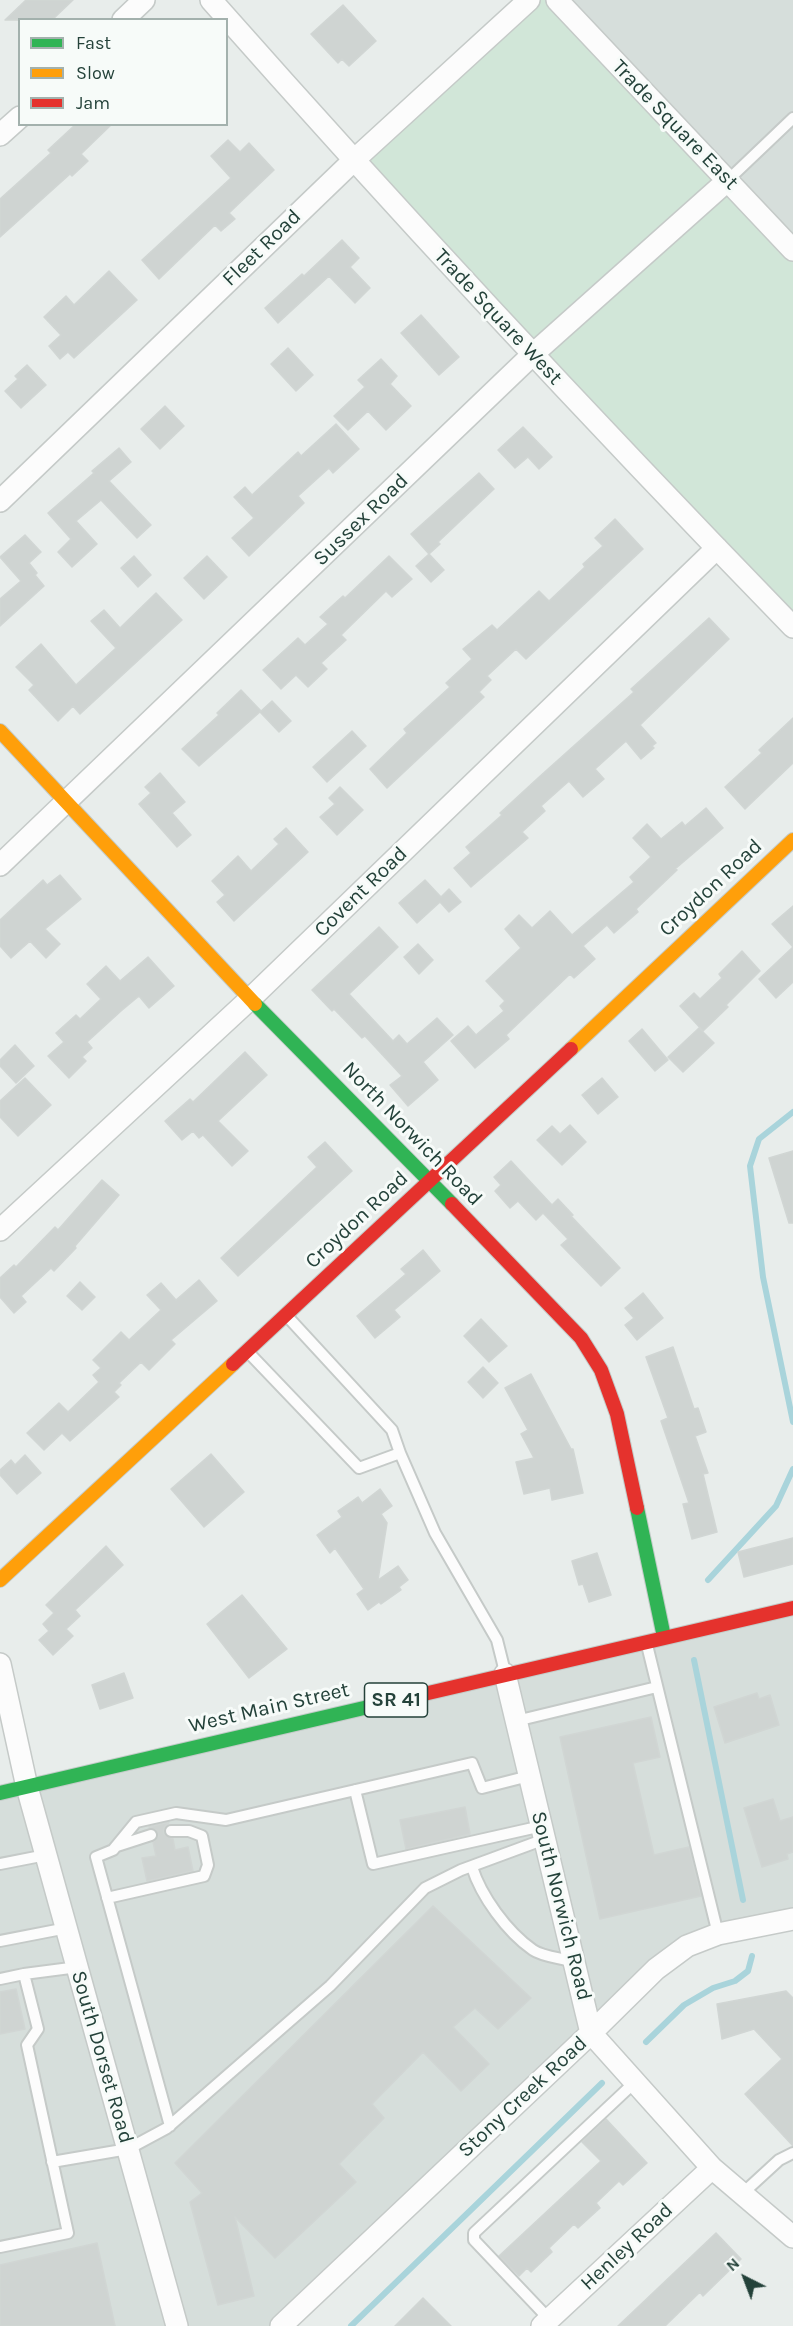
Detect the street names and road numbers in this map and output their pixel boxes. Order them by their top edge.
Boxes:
street label: Trade Square East [606,55,744,195]
street label: Fleet Road [217,204,307,292]
street label: Trade Square West [429,244,567,390]
street label: Sussex Road [308,468,414,572]
street label: Croydon Road [654,834,768,942]
street label: Covent Road [309,841,413,943]
street label: North Norwich Road [337,1057,487,1211]
street label: Croydon Road [300,1166,414,1274]
street label: West Main Street [186,1677,352,1739]
road number: SR 41 [364,1683,428,1717]
street label: South Norwich Road [525,1809,597,2003]
street label: South Dorset Road [65,1968,139,2146]
street label: Stony Creek Road [453,2031,593,2163]
street label: Henley Road [576,2198,678,2296]

